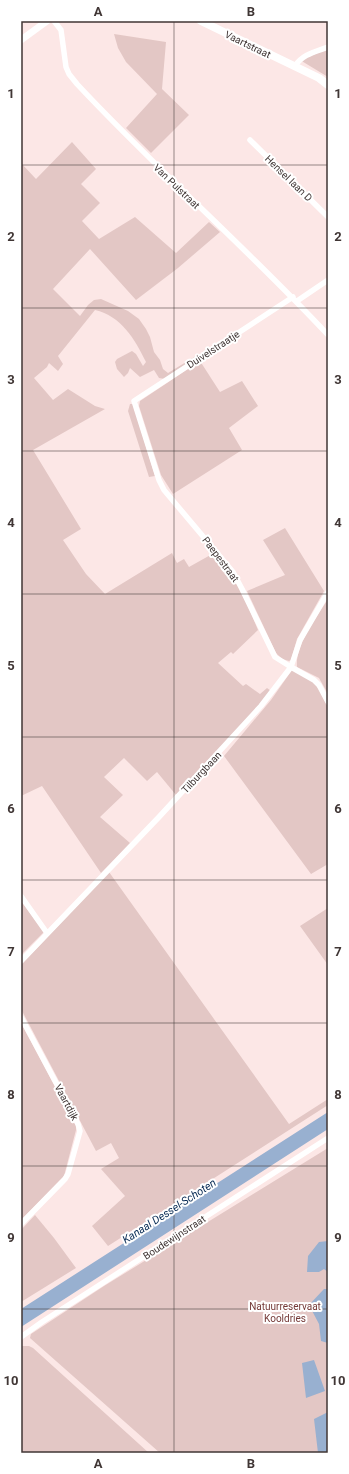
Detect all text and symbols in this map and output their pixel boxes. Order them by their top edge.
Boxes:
text: A [94,4,103,19]
text: B [247,4,255,19]
street label: Vaartstraat [223,29,273,60]
text: 1 [7,86,15,101]
text: 1 [334,86,342,101]
street label: Hensel laan D [263,153,314,204]
street label: Van Pulstraat [151,162,202,211]
text: 2 [7,229,15,244]
text: 2 [334,229,342,244]
street label: Duivelstraatje [185,328,242,371]
text: 3 [7,372,15,387]
text: 3 [334,372,342,387]
text: 4 [7,515,15,530]
text: 4 [334,515,342,530]
street label: Paepestraat [200,535,241,584]
text: 5 [7,658,15,673]
text: 5 [334,658,342,673]
street label: Tilburgbaan [179,749,223,795]
text: 6 [7,801,15,816]
text: 6 [334,801,342,816]
text: 7 [7,944,15,959]
text: 7 [334,944,342,959]
street label: Vaartdijk [52,1082,81,1123]
text: 8 [7,1087,15,1102]
text: 8 [334,1087,342,1102]
water label: Kanaal Dessel-Schoten [120,1176,219,1247]
street label: Boudewijnstraat [141,1213,207,1262]
text: 9 [7,1230,15,1245]
text: 9 [334,1230,342,1245]
park label: Natuurreservaat Kooldries [249,1301,321,1324]
text: 10 [4,1373,18,1388]
text: 10 [331,1373,345,1388]
text: A [94,1456,103,1471]
text: B [247,1456,255,1471]

